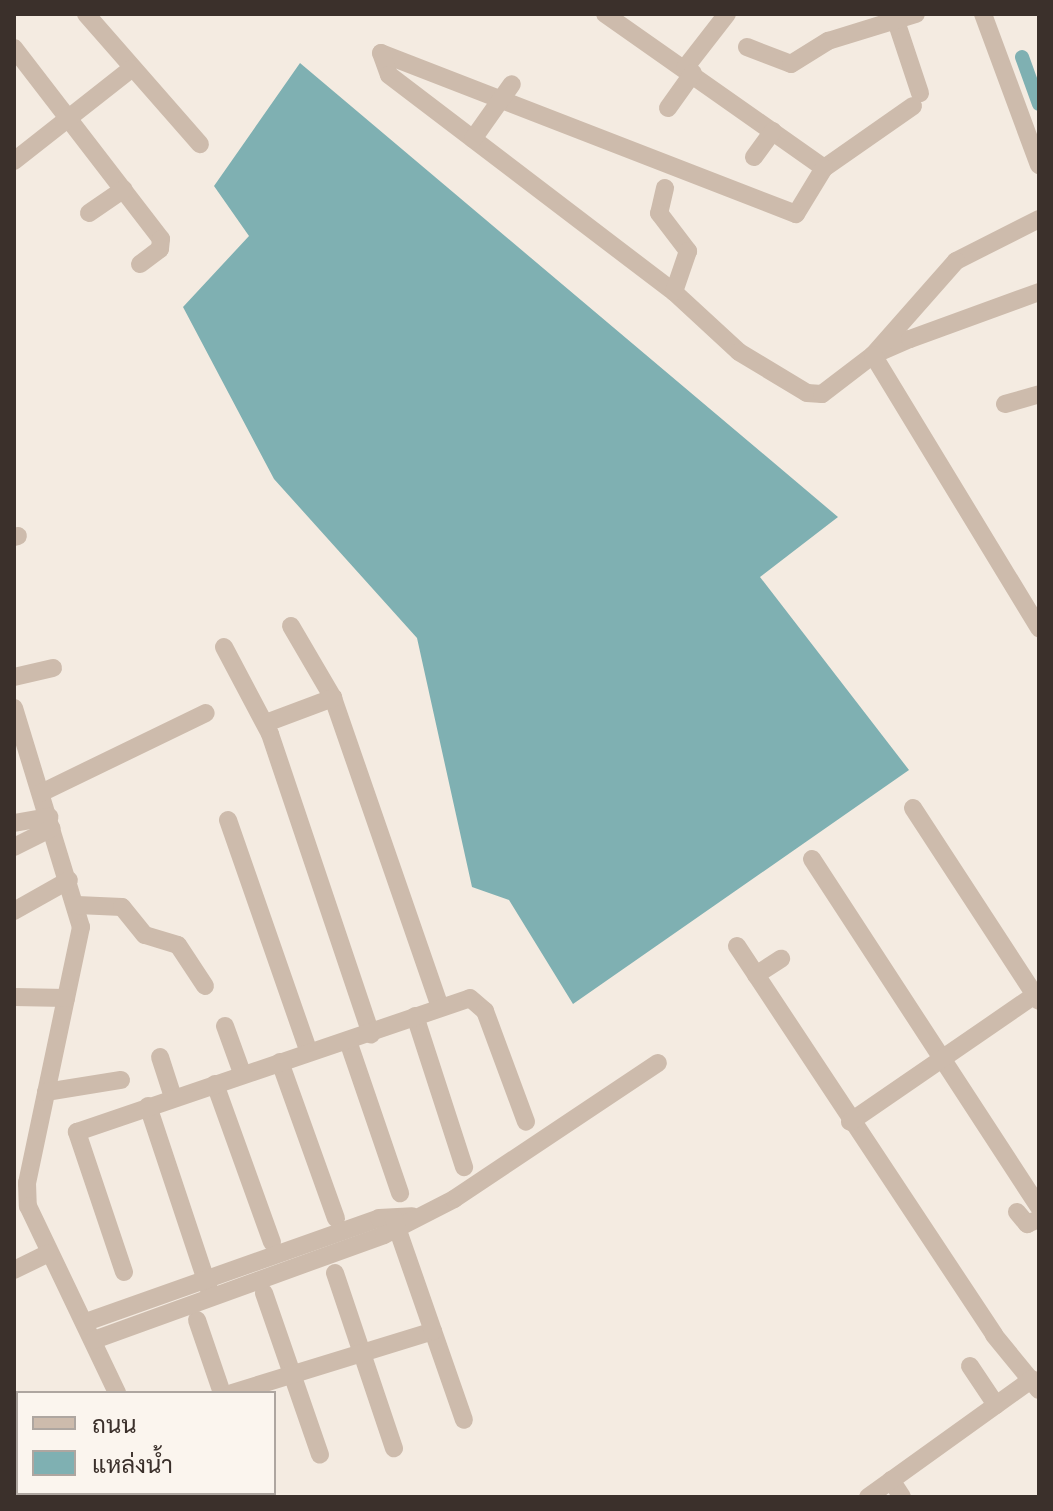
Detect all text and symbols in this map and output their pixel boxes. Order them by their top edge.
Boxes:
legend [16,1391,276,1495]
text: ถนน [92,1410,137,1440]
text: แหล่งน้ำ [92,1450,173,1480]

